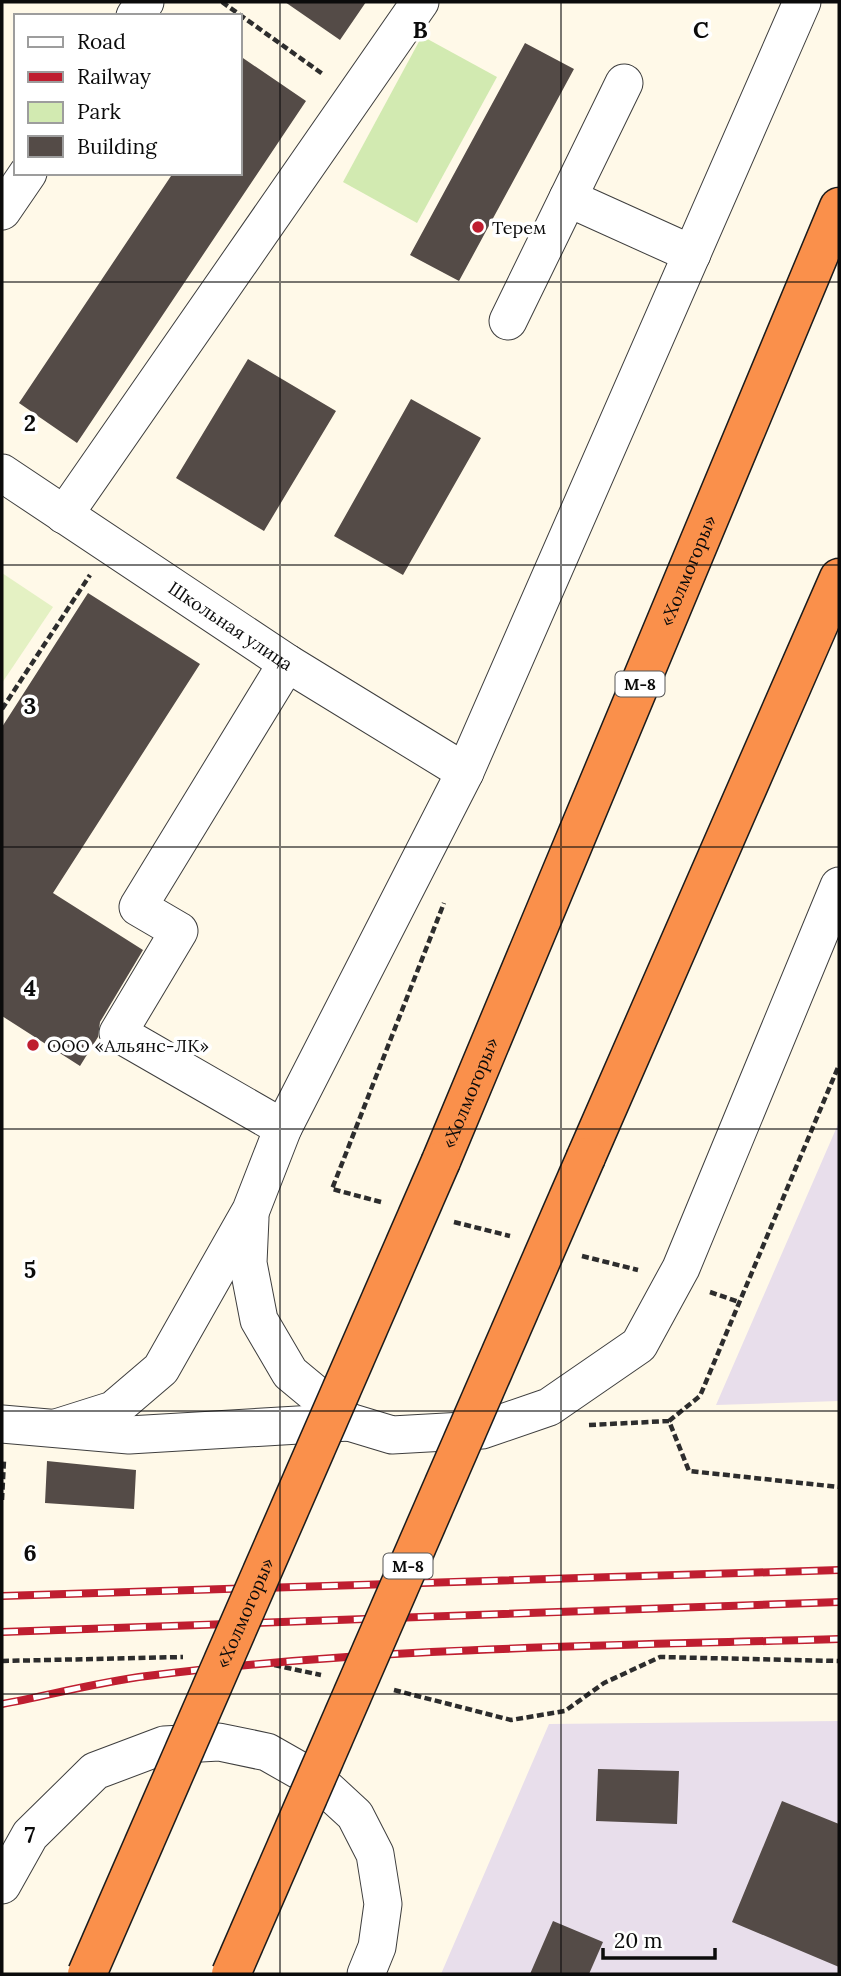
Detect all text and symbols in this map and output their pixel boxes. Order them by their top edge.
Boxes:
legend [14,14,242,175]
text: B [412,15,428,44]
text: C [693,15,709,44]
text: Road [77,28,126,55]
text: Railway [77,63,151,90]
text: Park [77,98,121,125]
text: Building [77,133,157,160]
place label: Терем [492,216,546,239]
marker: Терем [470,219,486,235]
text: 2 [24,408,36,437]
street label: «Холмогоры» [654,511,721,629]
street label: Школьная улица [164,576,297,675]
road number: М-8 [616,671,664,696]
text: 3 [24,691,36,720]
text: 4 [24,973,36,1002]
place label: ООО «Альянс-ЛК» [47,1034,209,1057]
street label: «Холмогоры» [436,1034,503,1152]
marker: ООО «Альянс-ЛК» [25,1037,41,1053]
text: 5 [24,1255,36,1284]
text: 6 [23,1538,37,1567]
street label: «Холмогоры» [210,1554,278,1672]
road number: М-8 [384,1554,432,1578]
text: 7 [25,1820,36,1849]
scale bar [603,1916,715,1960]
text: 20 m [614,1927,663,1954]

